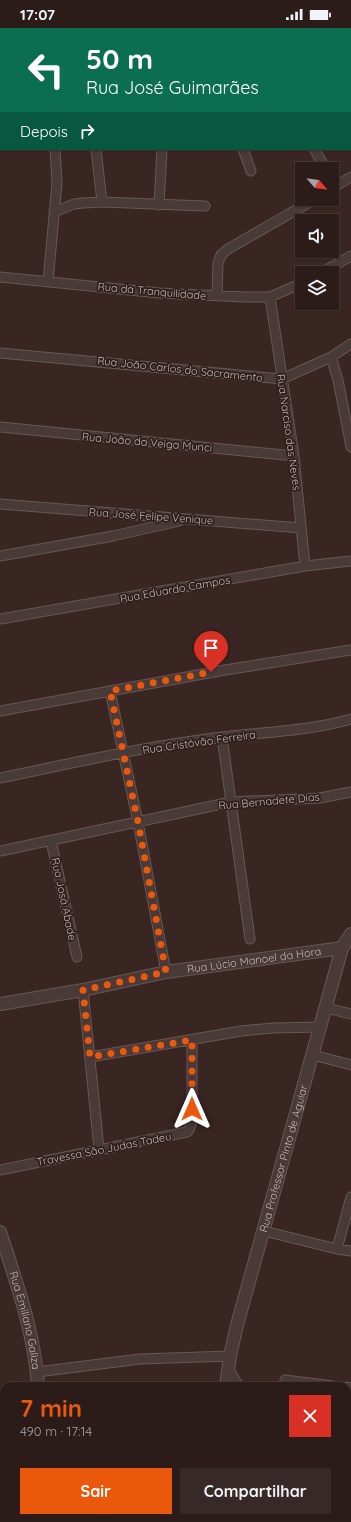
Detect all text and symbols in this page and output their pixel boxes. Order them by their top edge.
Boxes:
text: 17:07 [20,5,55,24]
text: 50 m [86,41,153,76]
icon: left [20,44,72,96]
text: Rua José Guimarães [86,76,259,99]
icon: right [76,120,98,142]
text: Depois [20,122,68,141]
north arrow [295,162,339,206]
map controls [295,162,339,310]
button: sound [295,214,339,258]
button: layers [295,266,339,310]
street label: Rua da Tranquilidade [97,279,207,303]
street label: Rua João Carlos do Sacramento [97,353,264,385]
street label: Rua Narciso das Neves [274,373,304,491]
street label: Rua João da Veiga Munci [81,429,213,455]
street label: Rua José Felipe Venique [88,505,214,527]
street label: Rua Eduardo Campos [119,572,231,606]
pin [194,631,228,672]
icon: arrive [200,637,222,659]
street label: Rua Cristóvão Ferreira [141,727,257,757]
street label: Rua Bernadete Dias [218,790,320,812]
street label: Rua Josá Abade [48,856,80,942]
street label: Rua Lúcio Manoel da Hora [186,944,322,976]
street label: Rua Professor Pinto de Aguiar [256,1082,311,1234]
position arrow [171,1088,213,1130]
street label: Travessa São Judas Tadeu [36,1129,172,1169]
street label: Rua Emiliano Galiza [6,1269,43,1370]
text: 7 min [20,1393,82,1423]
button: close [289,1395,331,1437]
text: 490 m · 17:14 [20,1423,92,1439]
button: Sair [20,1468,172,1514]
button: Compartilhar [180,1468,331,1514]

